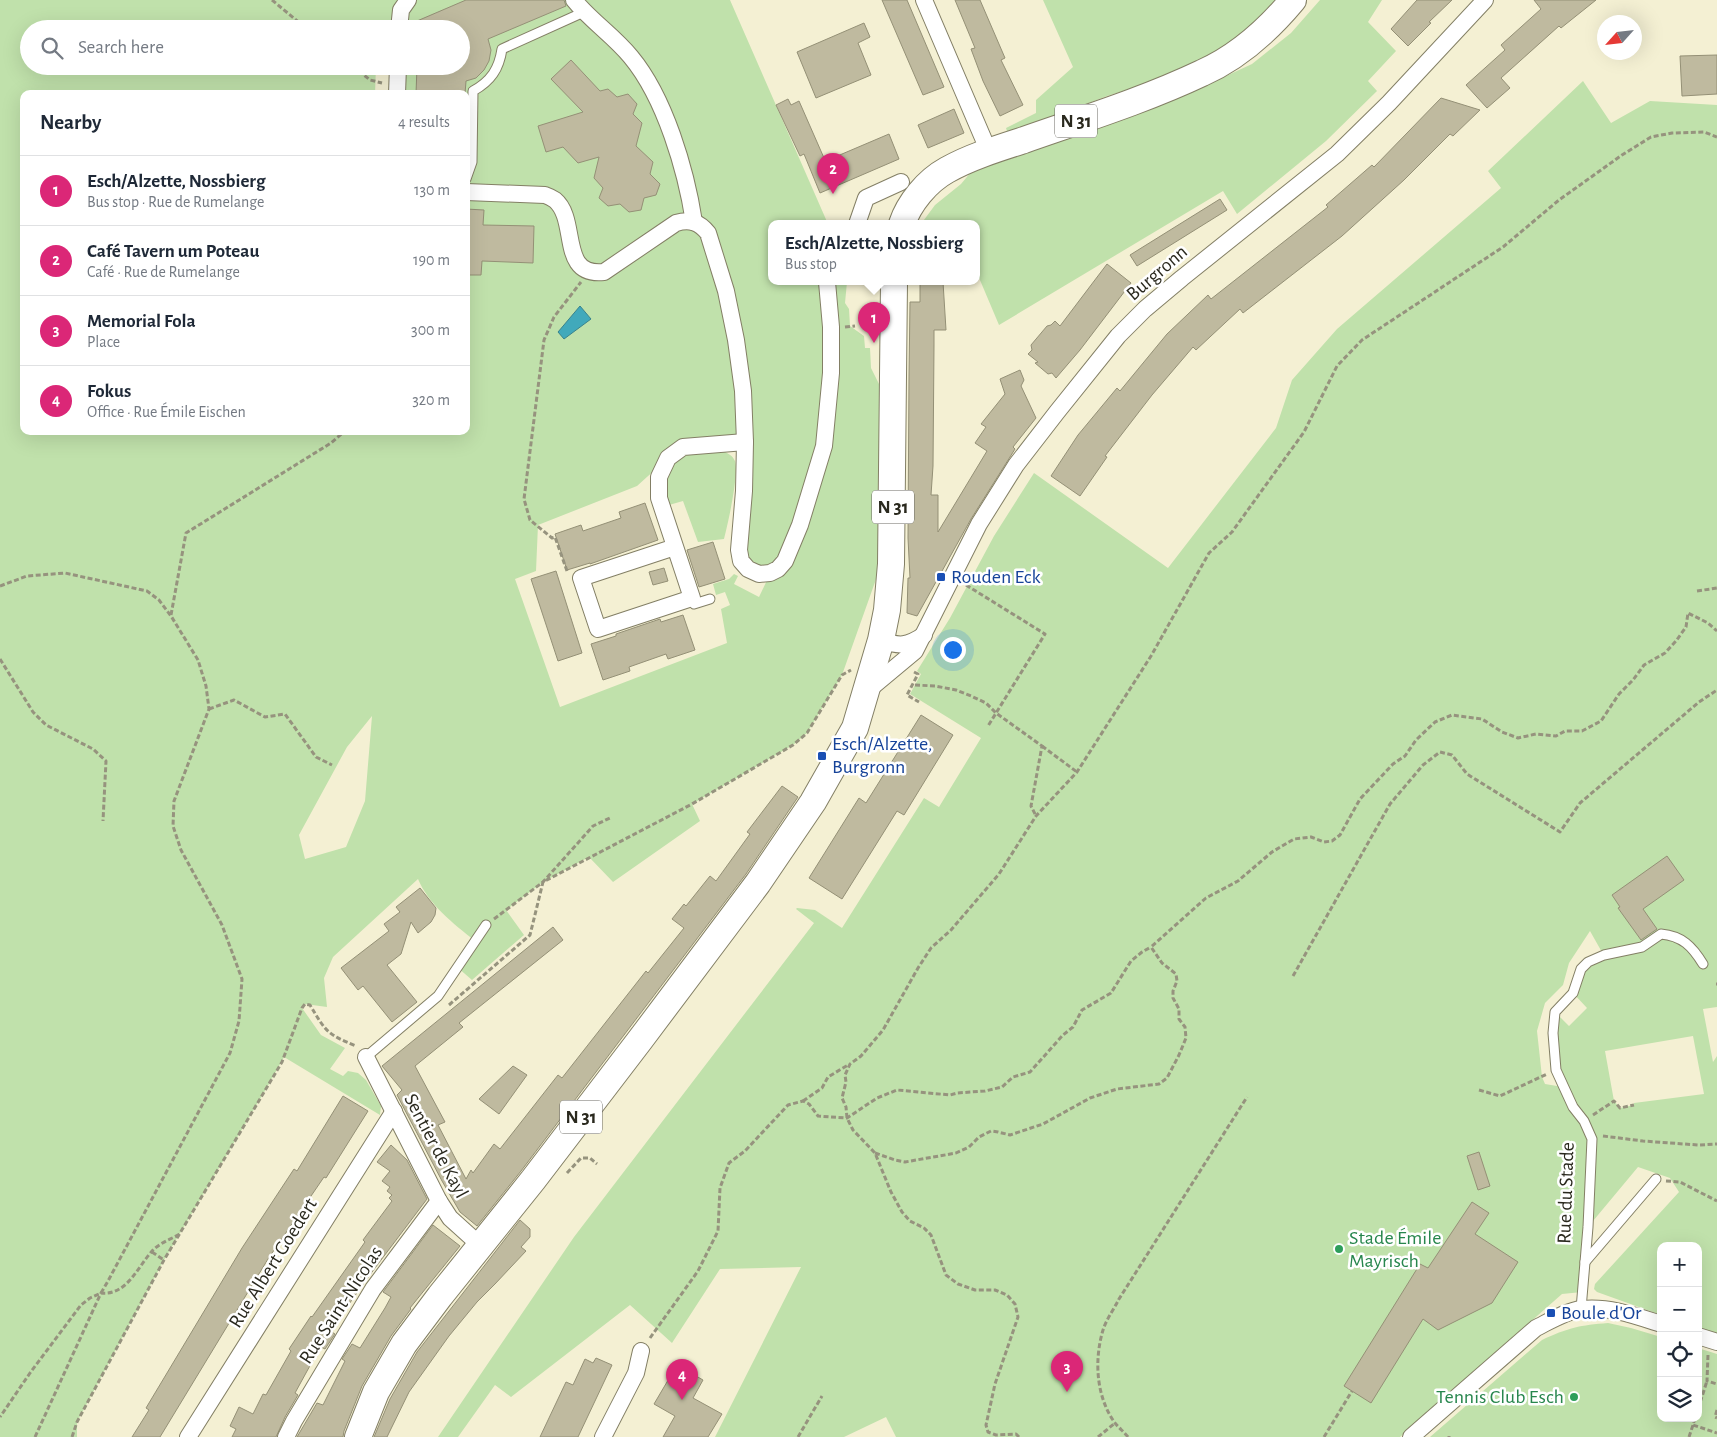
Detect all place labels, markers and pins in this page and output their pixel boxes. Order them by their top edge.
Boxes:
pin: 2 [817,153,849,194]
pin: 1 [858,302,890,343]
place label: Rouden Eck [951,567,1041,587]
marker: Rouden Eck [935,571,947,583]
place label: Esch/Alzette, Burgronn [832,734,932,777]
marker: Esch/Alzette, Burgronn [816,750,828,762]
place label: Stade Émile Mayrisch [1349,1227,1441,1271]
marker: Stade Émile Mayrisch [1333,1243,1345,1255]
place label: Boule d'Or [1561,1303,1642,1323]
marker: Boule d'Or [1545,1307,1557,1319]
pin: 3 [1051,1351,1083,1392]
pin: 4 [666,1359,698,1400]
place label: Tennis Club Esch [1436,1387,1564,1407]
marker: Tennis Club Esch [1568,1391,1580,1403]

